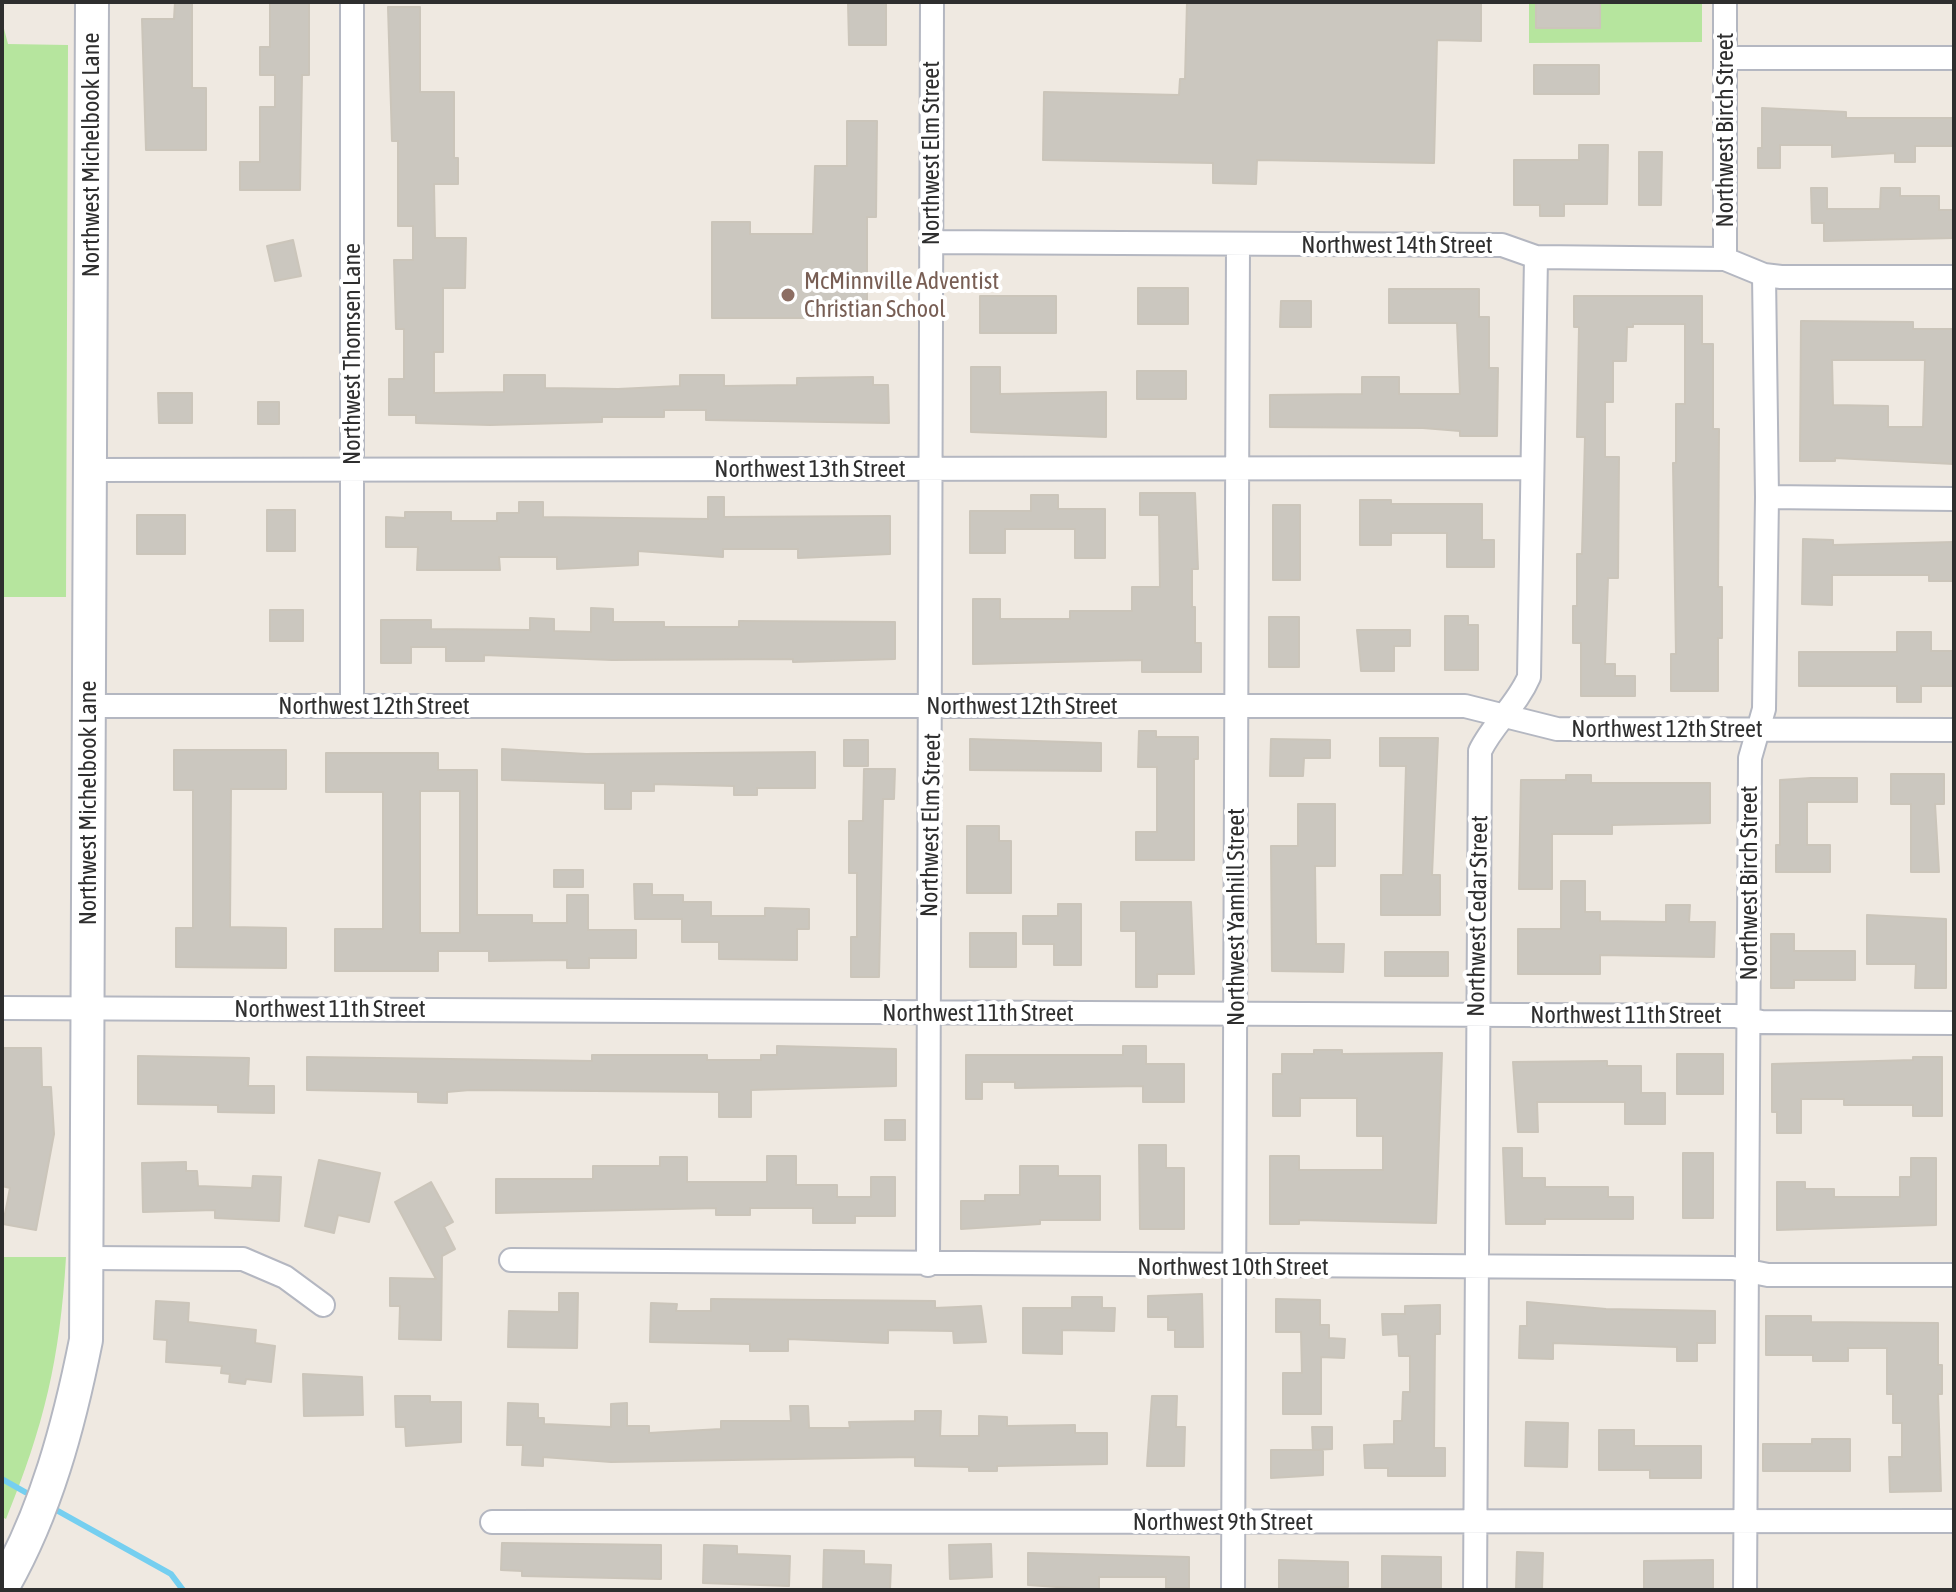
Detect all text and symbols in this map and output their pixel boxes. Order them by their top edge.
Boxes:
street label: Northwest Michelbook Lane [77,33,105,277]
street label: Northwest Birch Street [1711,33,1739,227]
street label: Northwest Elm Street [917,61,945,245]
street label: Northwest 14th Street [1301,231,1493,259]
street label: Northwest Thomsen Lane [338,243,366,465]
place label: McMinnville Adventist Christian School [804,267,999,323]
marker: McMinnville Adventist Christian School [779,286,797,304]
street label: Northwest 13th Street [714,455,906,483]
street label: Northwest Michelbook Lane [74,681,102,925]
street label: Northwest 12th Street [278,692,470,720]
street label: Northwest 12th Street [926,692,1118,720]
street label: Northwest 12th Street [1571,715,1763,743]
street label: Northwest Elm Street [915,733,947,917]
street label: Northwest Birch Street [1735,786,1763,980]
street label: Northwest Yamhill Street [1222,808,1250,1026]
street label: Northwest Cedar Street [1462,815,1494,1017]
street label: Northwest 11th Street [234,995,426,1023]
street label: Northwest 11th Street [882,999,1074,1027]
street label: Northwest 11th Street [1530,1001,1722,1029]
street label: Northwest 10th Street [1137,1253,1329,1281]
street label: Northwest 9th Street [1133,1508,1313,1536]

